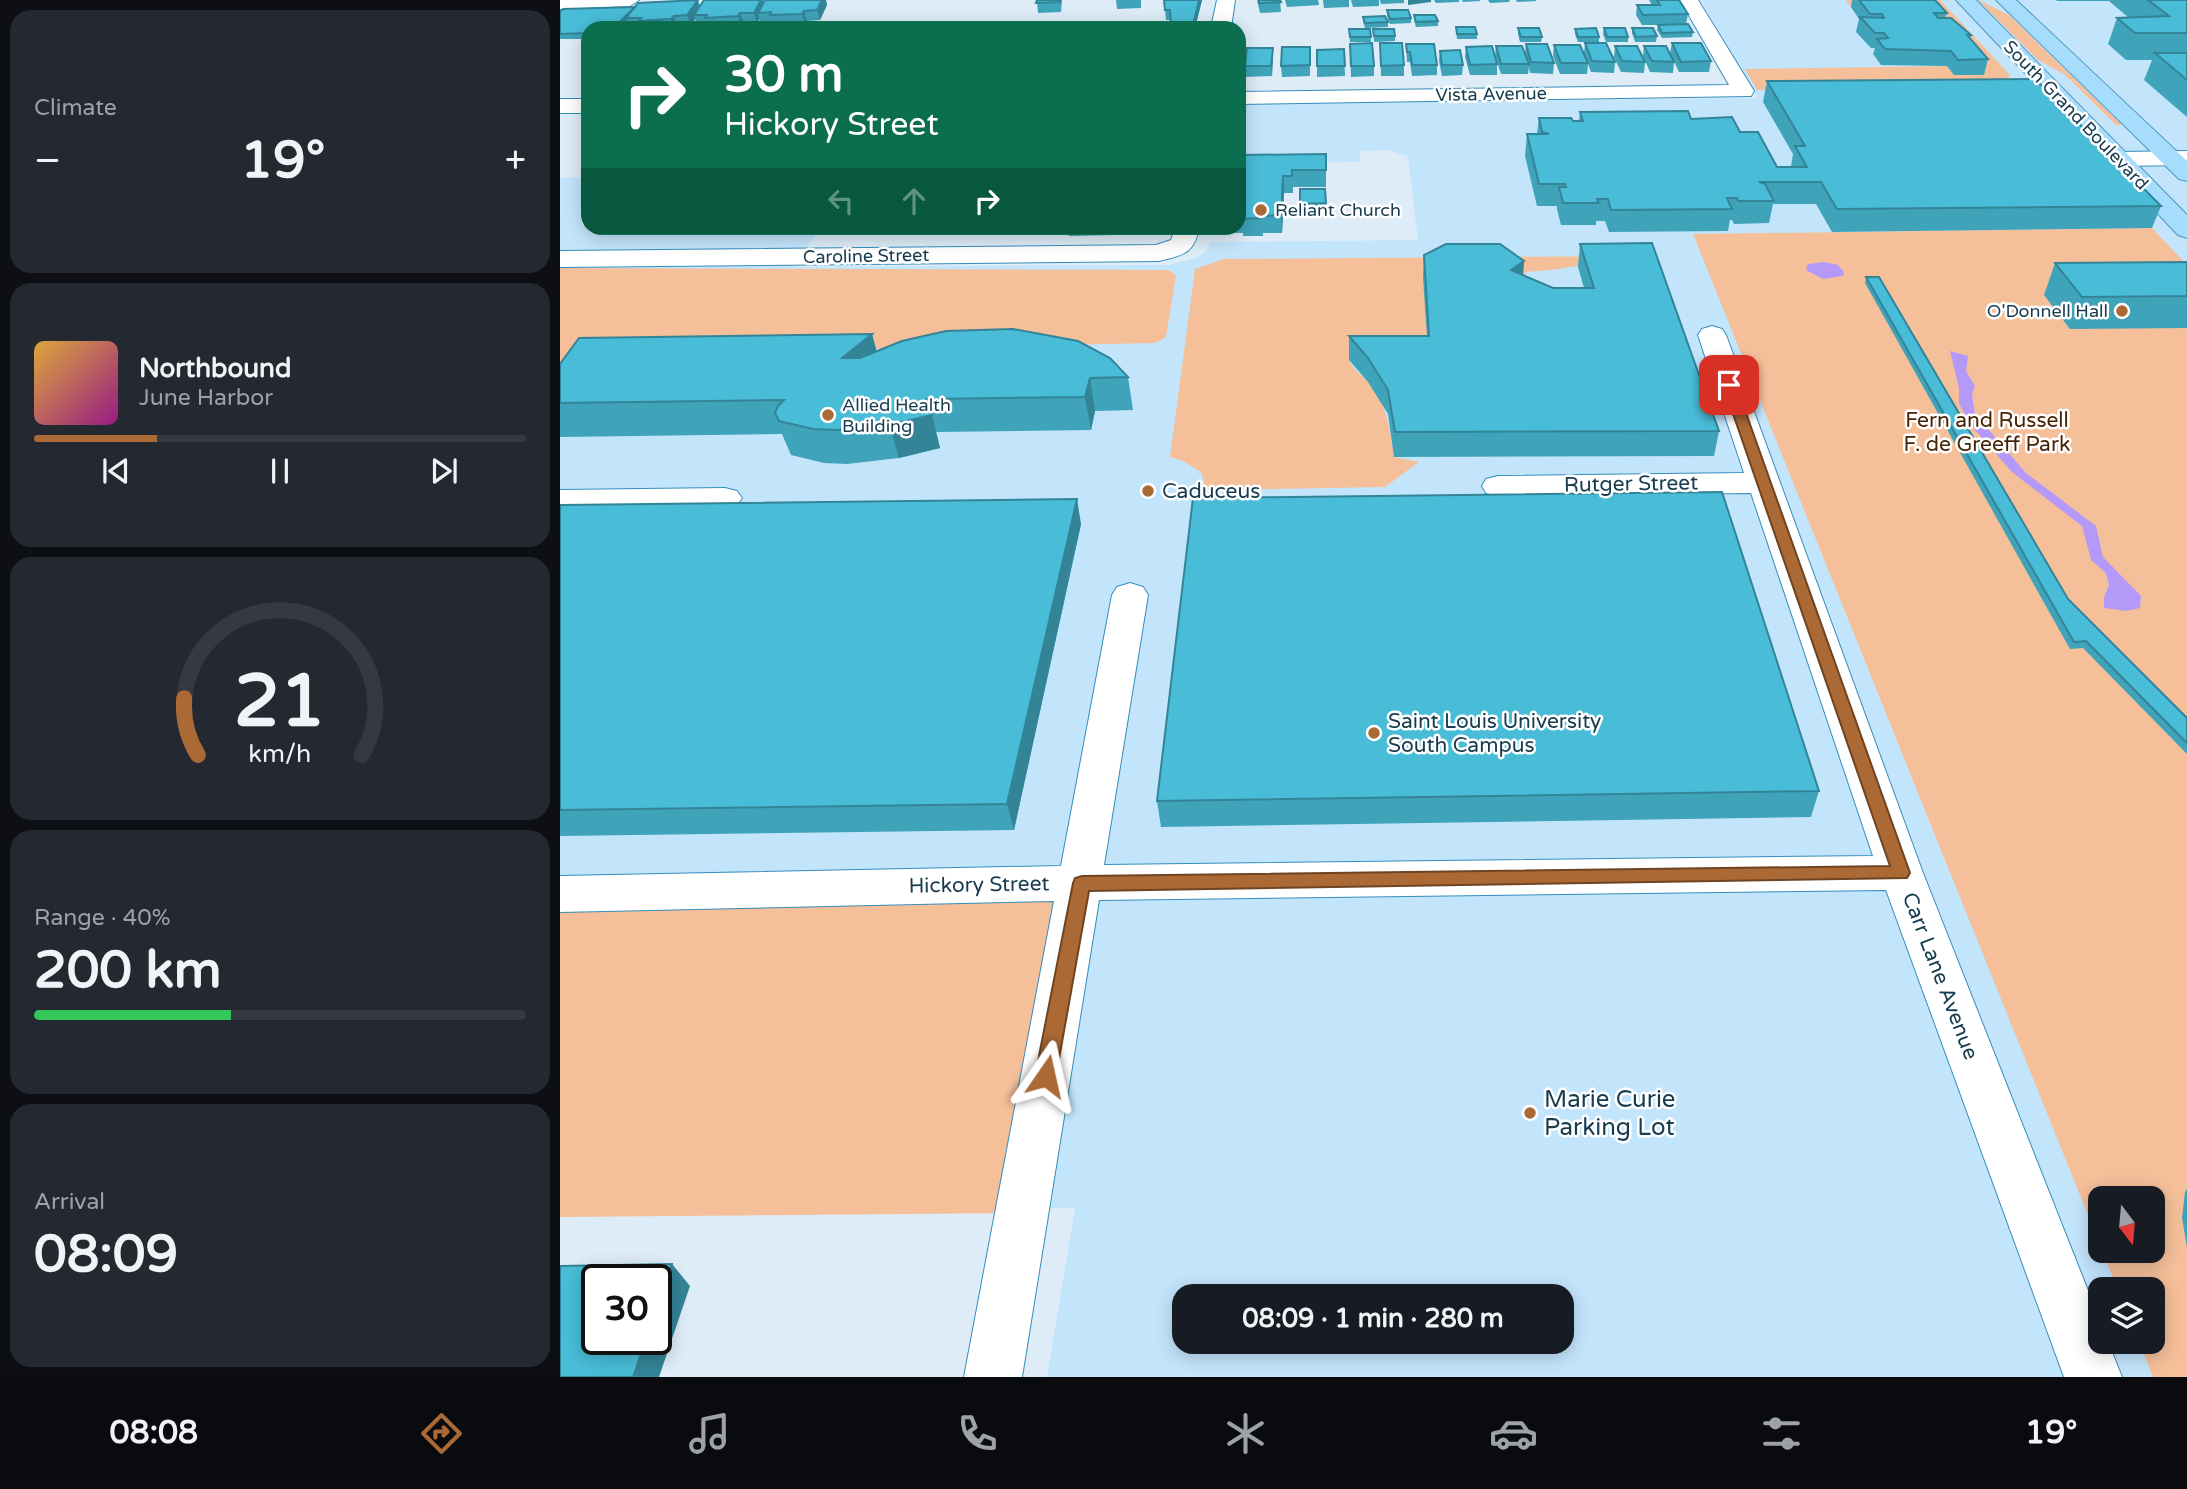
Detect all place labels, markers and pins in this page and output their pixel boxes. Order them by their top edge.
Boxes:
place label: Reliant Church [1275,199,1401,221]
marker: Reliant Church [1253,202,1269,218]
place label: O'Donnell Hall [1987,300,2108,322]
marker: O'Donnell Hall [2114,303,2130,319]
pin [1699,355,1759,415]
place label: Allied Health Building [842,394,951,437]
marker: Allied Health Building [820,407,836,423]
place label: Caduceus [1162,479,1260,504]
marker: Caduceus [1140,483,1156,499]
place label: Saint Louis University South Campus [1388,709,1601,758]
marker: Saint Louis University South Campus [1366,725,1382,741]
place label: Marie Curie Parking Lot [1544,1085,1675,1142]
marker: Marie Curie Parking Lot [1522,1105,1538,1121]

